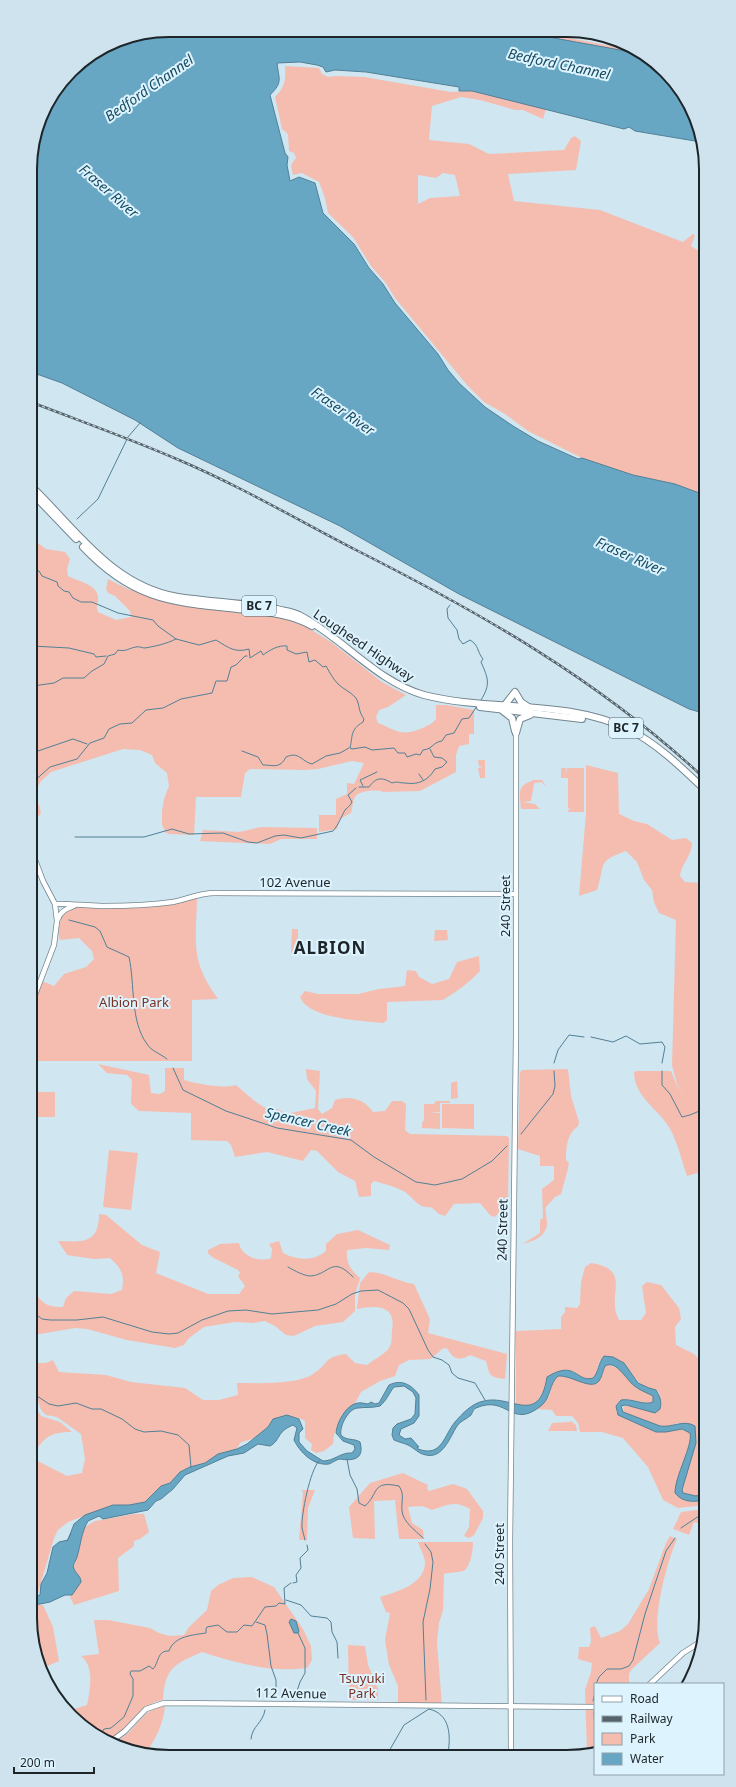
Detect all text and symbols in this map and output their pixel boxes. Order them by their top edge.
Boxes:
water label: Bedford Channel [506,43,612,84]
water label: Bedford Channel [101,50,197,125]
water label: Fraser River [76,160,143,222]
water label: Fraser River [308,382,379,440]
water label: Fraser River [593,532,668,579]
road number: BC 7 [242,596,276,616]
street label: Lougheed Highway [310,605,418,686]
road number: BC 7 [609,718,643,738]
street label: 102 Avenue [259,873,331,891]
street label: 240 Street [496,875,514,937]
district label: ALBION [294,936,366,959]
park label: Albion Park [99,993,169,1011]
water label: Spencer Creek [263,1102,354,1141]
street label: 240 Street [492,1199,512,1261]
street label: 240 Street [490,1523,508,1585]
park label: Tsuyuki Park [339,1669,385,1702]
street label: 112 Avenue [255,1683,327,1703]
legend [594,1683,724,1775]
text: Road [630,1690,659,1707]
text: Railway [630,1710,674,1727]
text: Park [630,1730,656,1747]
scale bar [14,1749,94,1775]
text: Water [630,1750,664,1767]
text: 200 m [20,1754,55,1771]

